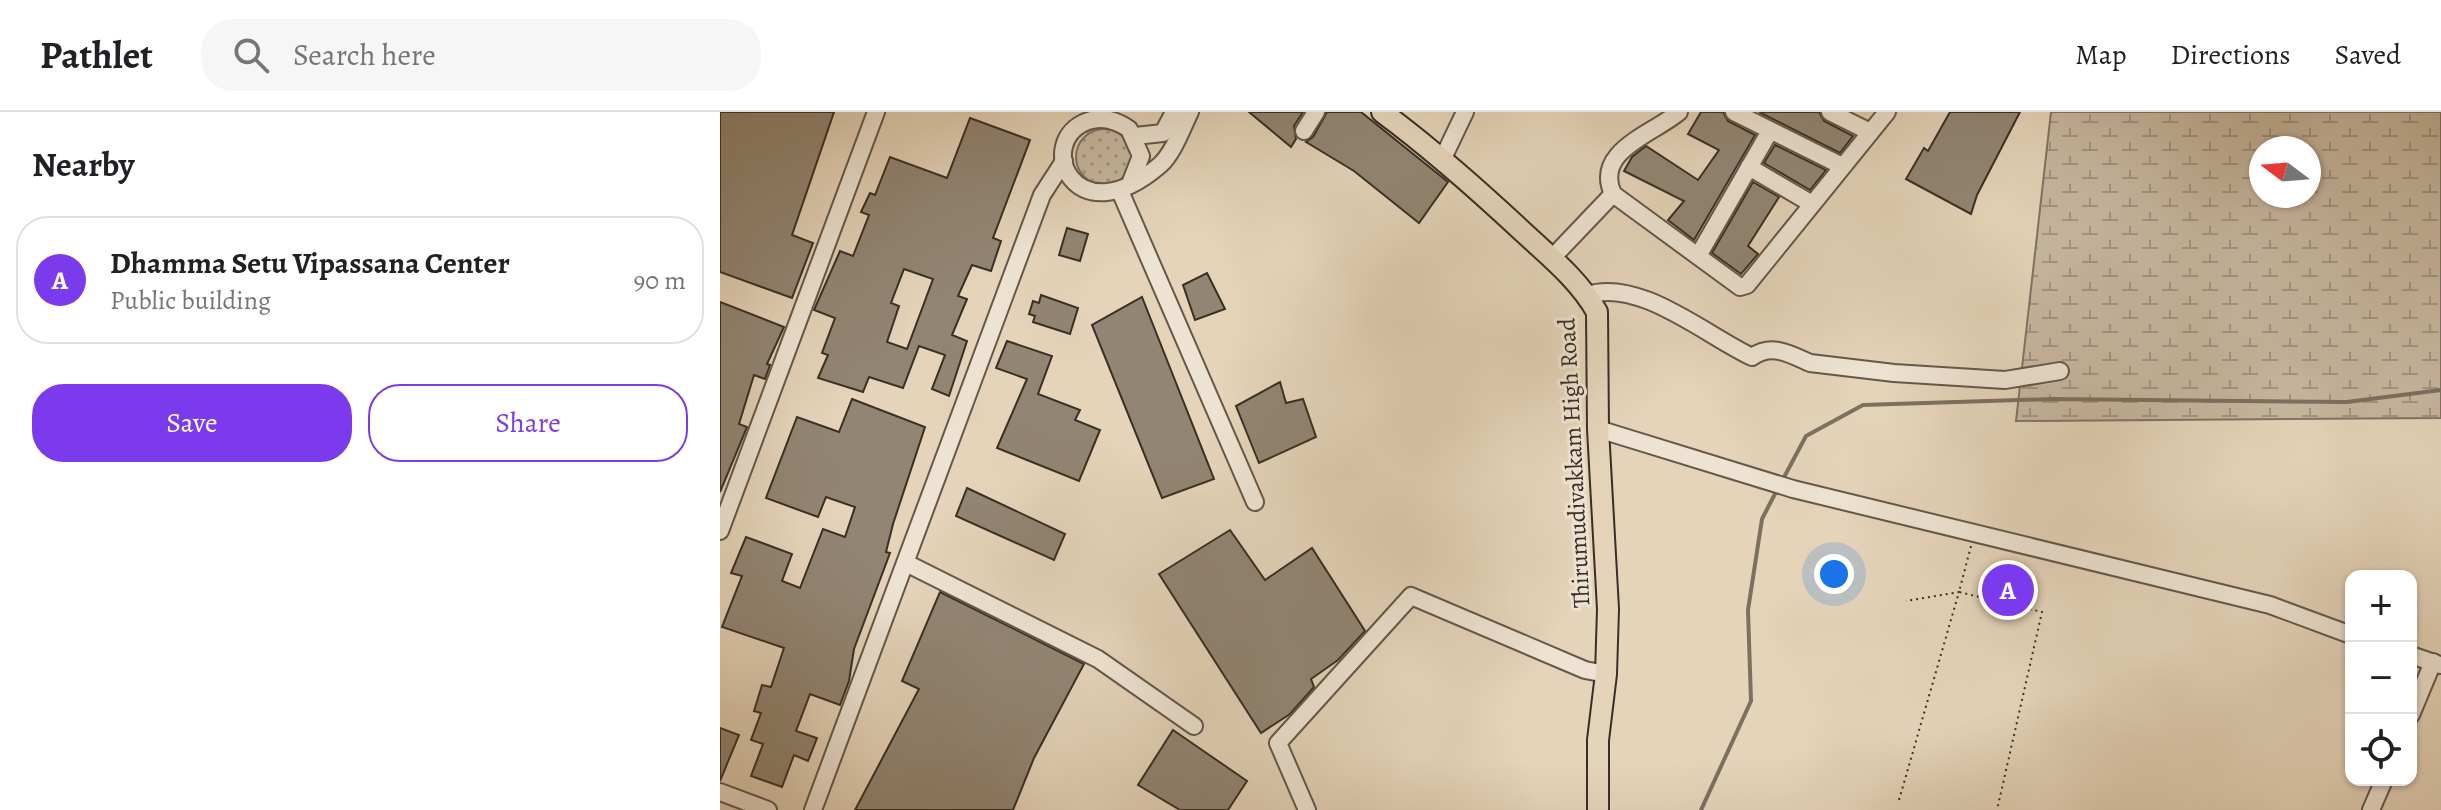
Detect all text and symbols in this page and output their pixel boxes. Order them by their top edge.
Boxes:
search box [201,19,761,91]
text: Pathlet [40,29,153,81]
icon: search [229,33,273,77]
text: Search here [293,35,436,75]
text: Map [2075,36,2126,74]
text: Directions [2170,36,2291,74]
text: Saved [2335,36,2401,74]
north arrow [2249,136,2321,208]
text: Nearby [32,141,135,188]
text: Dhamma Setu Vipassana Center [110,243,510,283]
text: A [52,263,68,298]
text: 90 m [634,263,686,298]
text: Public building [110,283,271,318]
street label: Thirumudivakkam High Road [1550,317,1598,609]
button: Save [32,384,352,462]
button: Share [368,384,688,462]
your location [1814,554,1854,594]
pin: A [1982,560,2034,620]
map controls [2345,570,2417,786]
button: + [2345,570,2417,642]
button: − [2345,642,2417,714]
button: locate [2345,714,2417,786]

